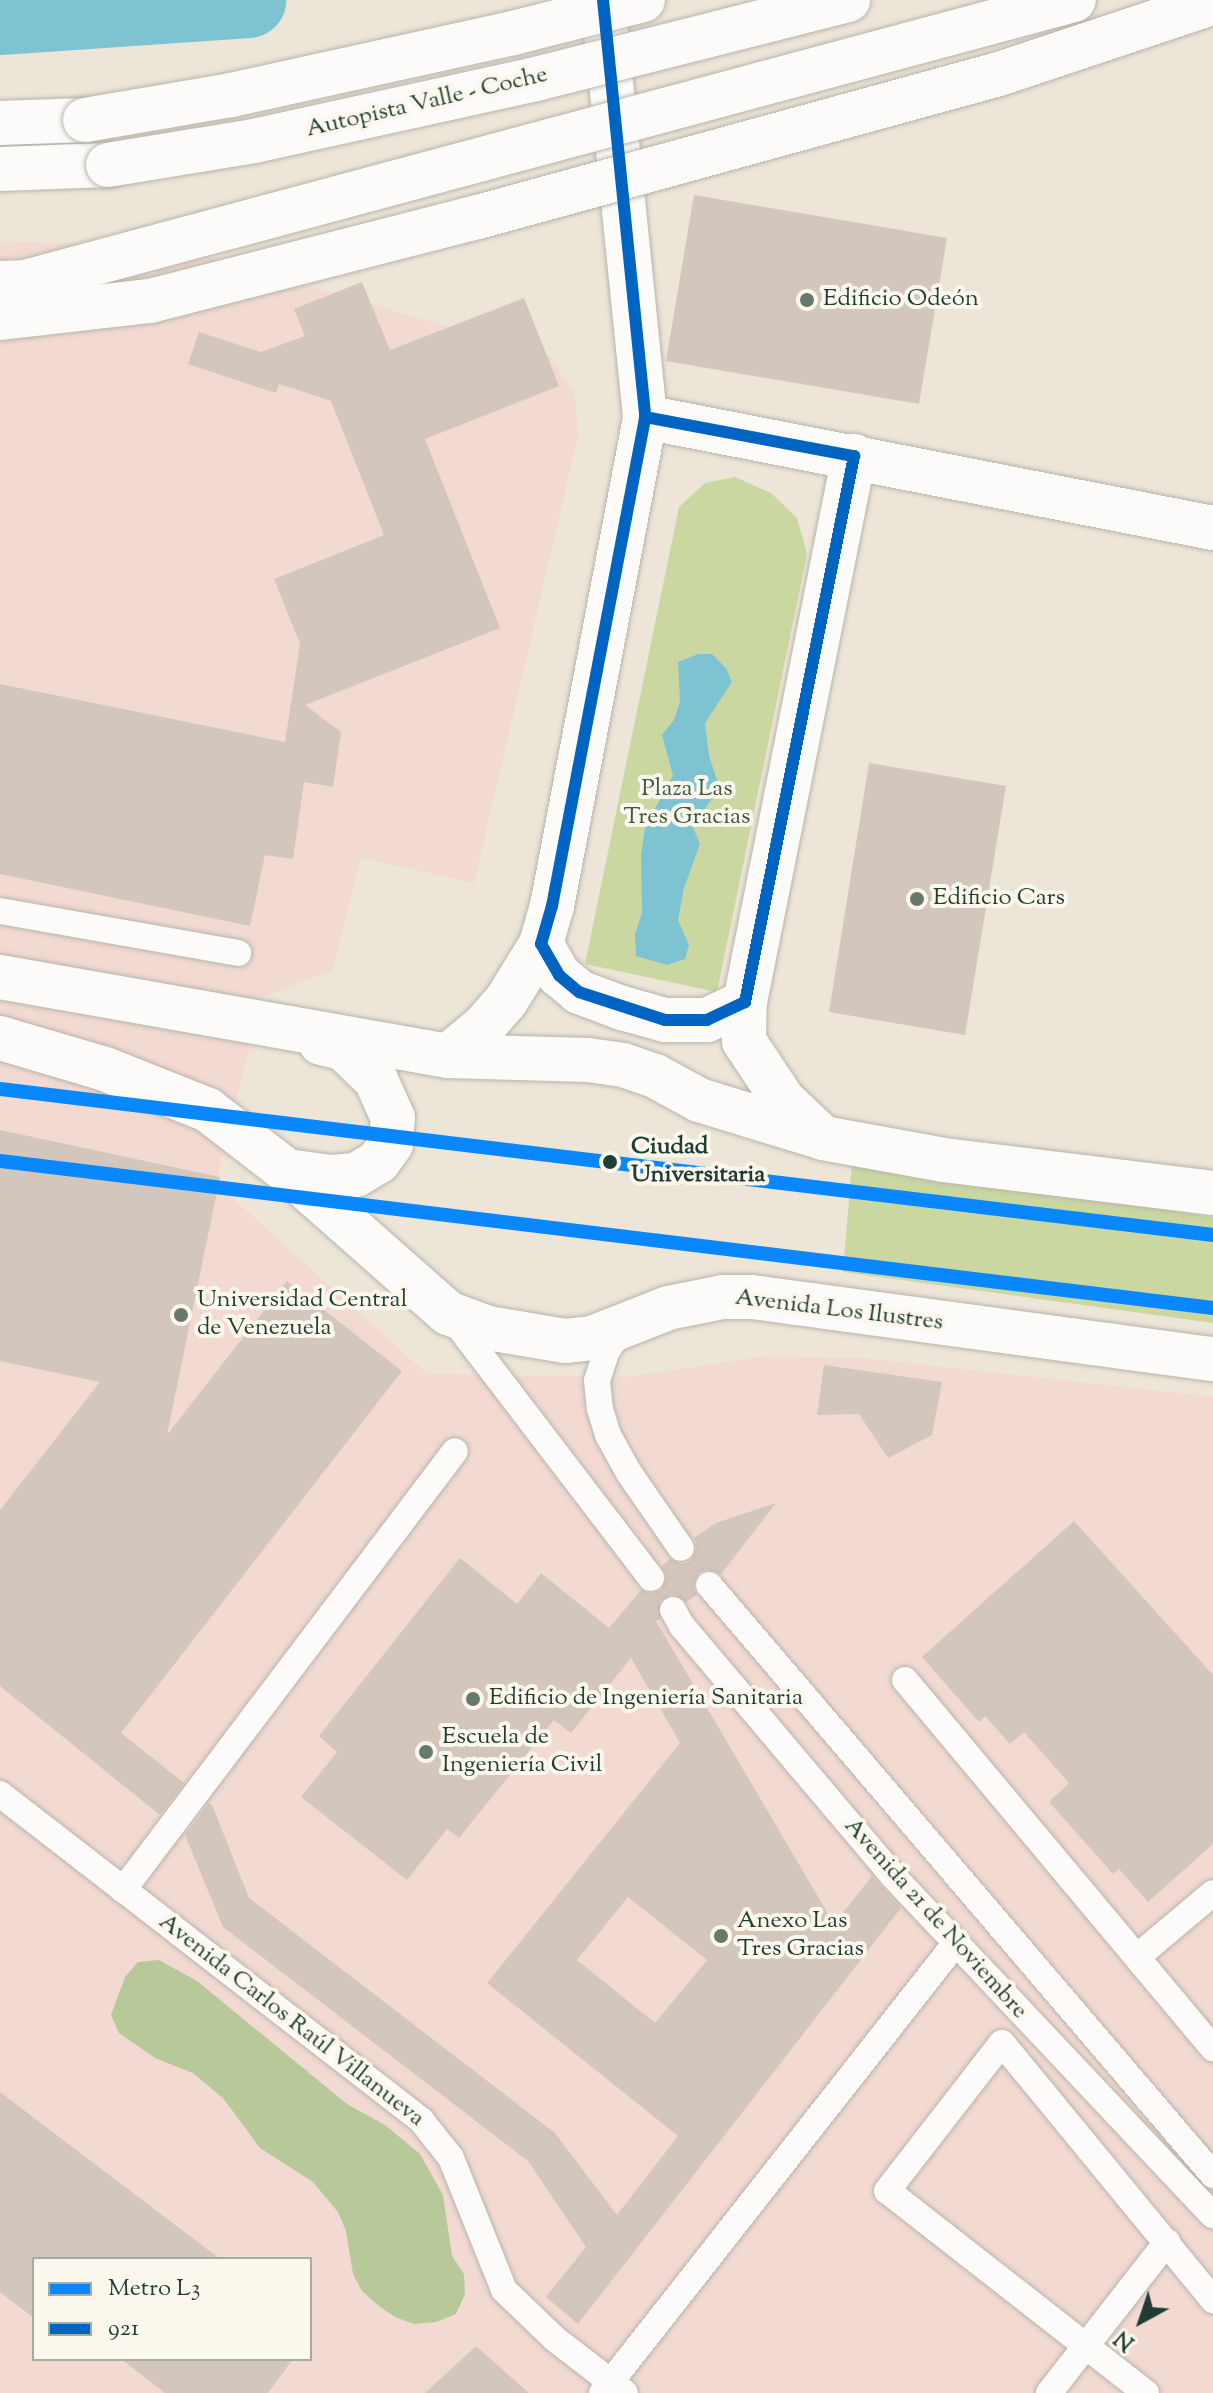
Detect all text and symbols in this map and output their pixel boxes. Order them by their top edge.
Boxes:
street label: Autopista Valle - Coche [304,61,550,145]
place label: Edificio Odeón [823,286,979,314]
marker: Edificio Odeón [798,291,816,309]
park label: Plaza Las Tres Gracias [623,776,751,832]
place label: Edificio Cars [933,885,1065,913]
marker: Edificio Cars [908,890,926,908]
place label: Ciudad Universitaria [631,1134,765,1190]
marker: Ciudad Universitaria [596,1148,624,1176]
street label: Avenida Los Ilustres [733,1284,945,1338]
place label: Universidad Central de Venezuela [197,1287,407,1343]
marker: Universidad Central de Venezuela [172,1306,190,1324]
place label: Edificio de Ingeniería Sanitaria [489,1685,803,1713]
marker: Edificio de Ingeniería Sanitaria [464,1690,482,1708]
place label: Escuela de Ingeniería Civil [442,1724,602,1780]
marker: Escuela de Ingeniería Civil [417,1743,435,1761]
street label: Avenida 21 de Noviembre [837,1813,1033,2025]
street label: Avenida Carlos Raúl Villanueva [152,1908,430,2134]
place label: Anexo Las Tres Gracias [737,1908,864,1964]
marker: Anexo Las Tres Gracias [712,1927,730,1945]
legend [32,2257,312,2361]
text: Metro L3 [108,2272,200,2306]
north arrow [1101,2281,1181,2361]
text: 921 [108,2312,139,2346]
text: N [1109,2321,1143,2357]

